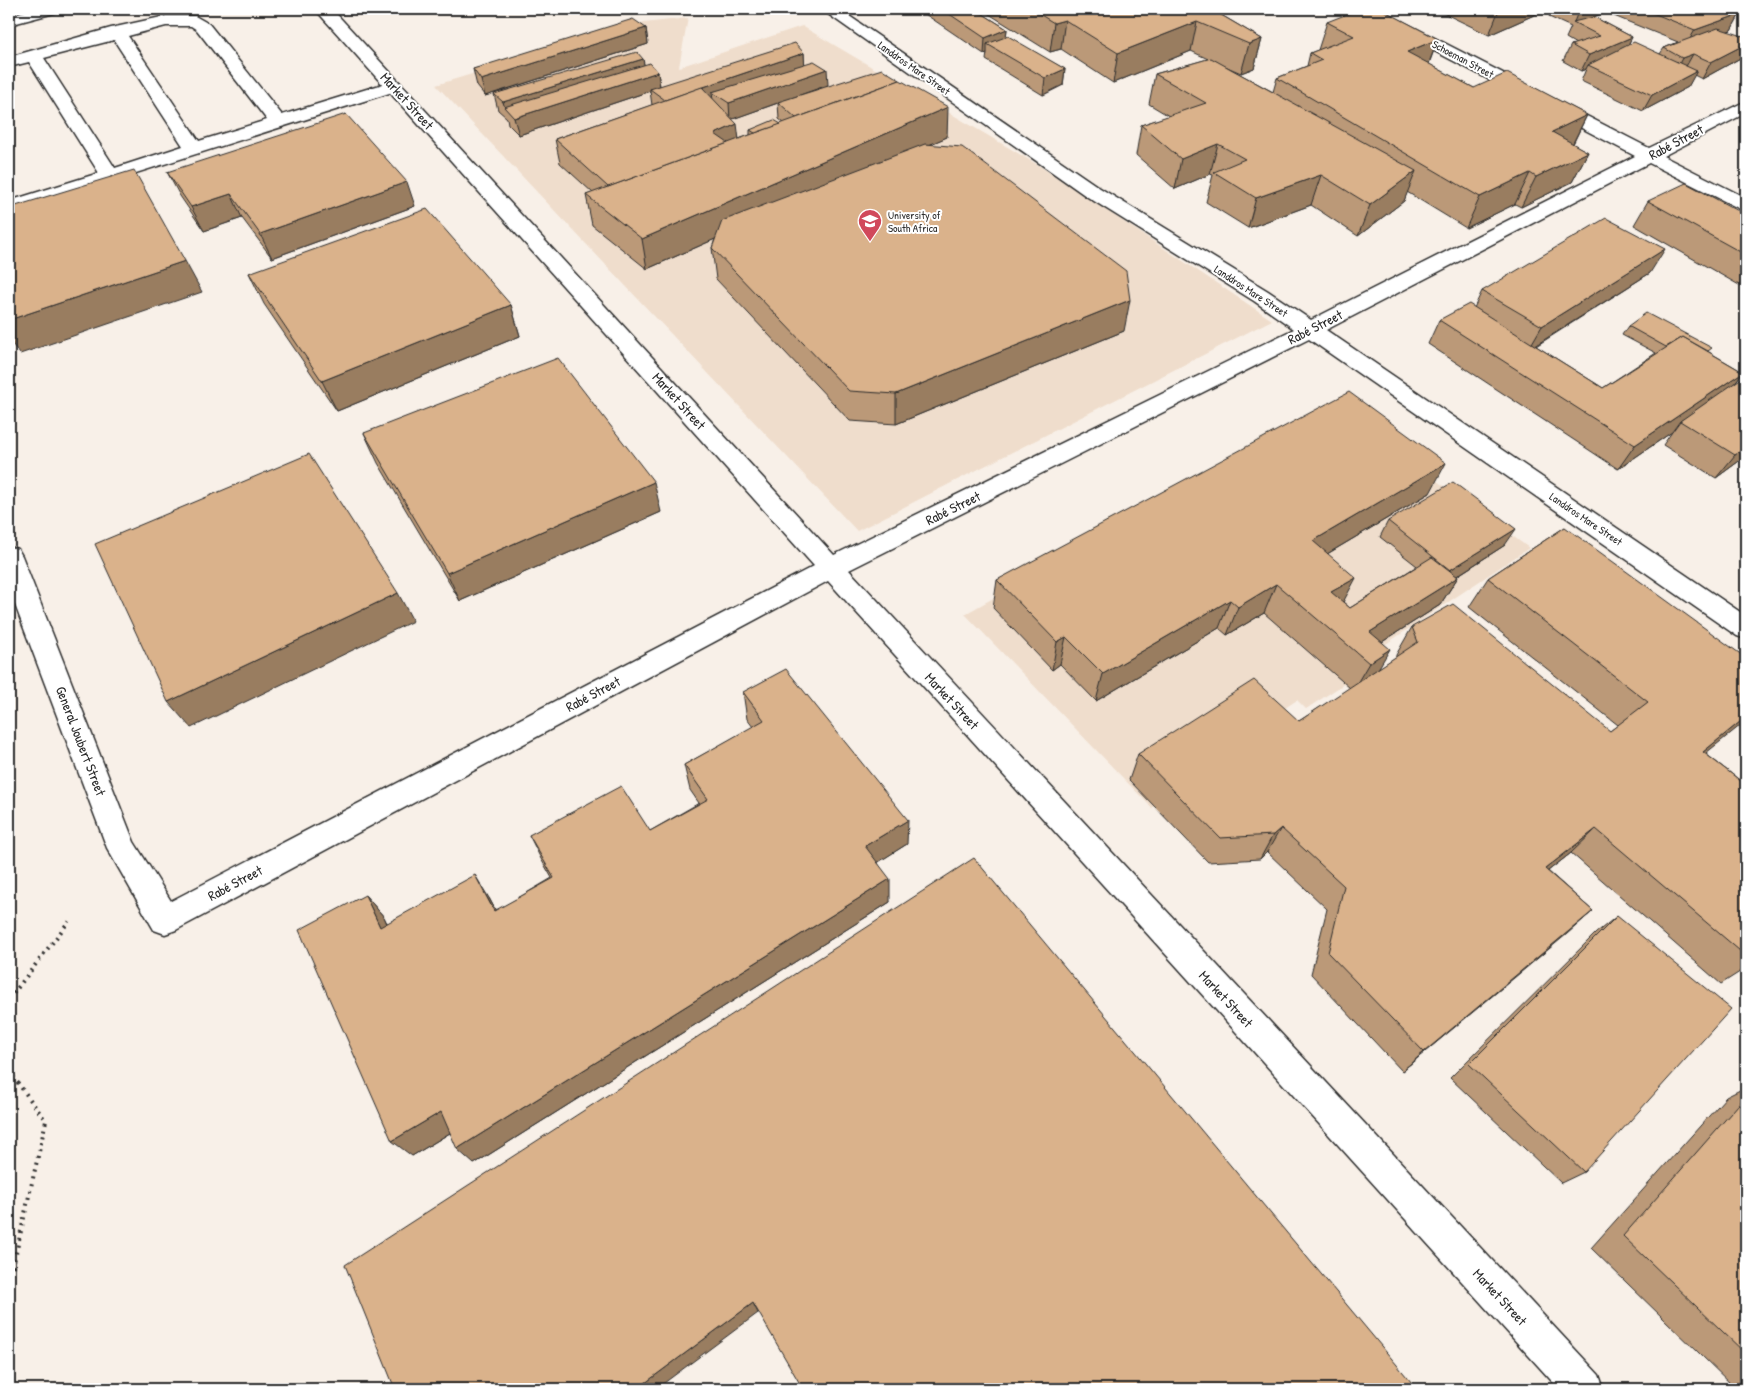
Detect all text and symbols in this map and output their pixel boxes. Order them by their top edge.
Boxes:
street label: Schoeman Street [1430,37,1496,81]
street label: Landdros Mare Street [875,38,953,98]
street label: Market Street [376,68,438,134]
street label: Rabé Street [1645,119,1706,164]
school or university icon: University of South Africa [857,208,883,242]
place label: University of South Africa [888,208,941,235]
street label: Landdros Mare Street [1212,262,1291,320]
street label: Rabé Street [1284,305,1346,348]
street label: Market Street [648,368,710,434]
street label: Rabé Street [922,486,984,529]
street label: Landdros Mare Street [1547,489,1625,549]
street label: Market Street [921,668,984,733]
street label: Rabé Street [562,671,623,716]
street label: General Joubert Street [52,683,111,798]
street label: Rabé Street [204,860,265,905]
street label: Market Street [1195,966,1258,1031]
street label: Market Street [1469,1264,1532,1329]

